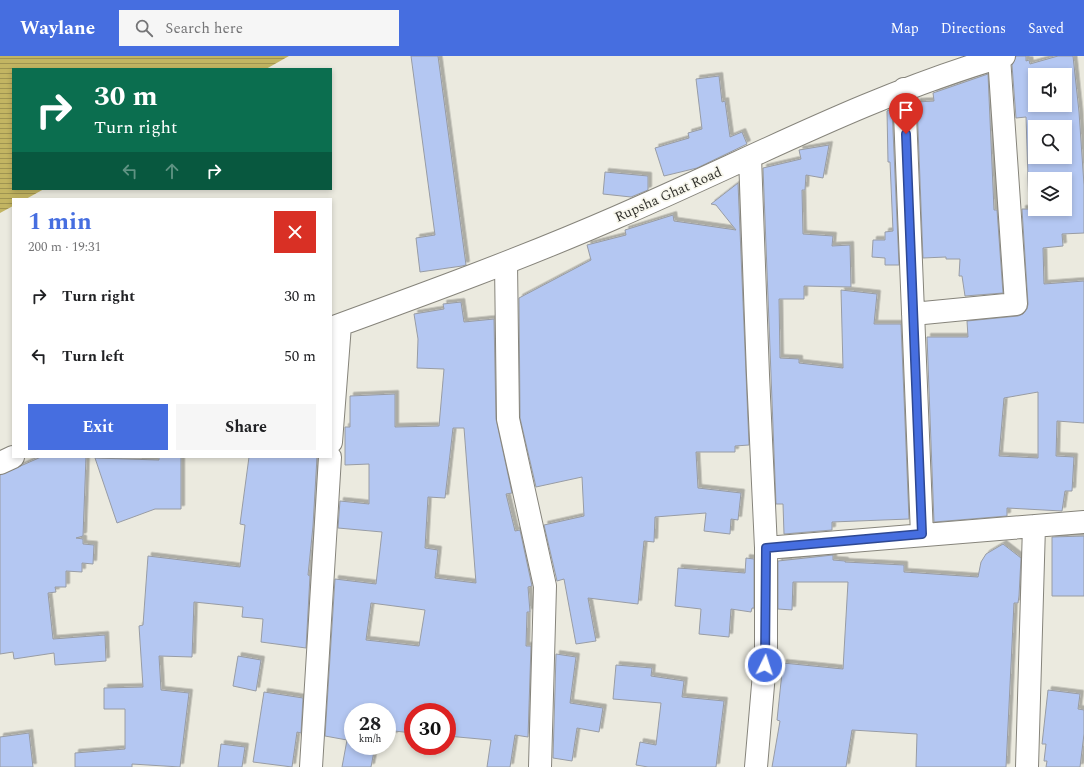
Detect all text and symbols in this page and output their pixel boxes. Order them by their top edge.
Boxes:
search box [119,10,399,46]
text: Waylane [20,14,95,43]
icon: search [133,17,155,39]
text: Search here [165,17,243,40]
text: Map [891,18,919,39]
text: Directions [941,18,1006,39]
text: Saved [1028,18,1064,39]
map controls [1028,68,1072,216]
button: sound [1028,68,1072,112]
text: 30 m [94,75,158,118]
icon: right [28,84,80,136]
pin [889,93,923,134]
icon: arrive [895,99,917,121]
text: Turn right [94,114,177,141]
button: search [1028,120,1072,164]
icon: left [119,160,141,182]
icon: ahead [161,160,183,182]
icon: right [203,160,225,182]
street label: Rupsha Ghat Road [611,161,725,227]
button: layers [1028,172,1072,216]
text: 1 min [28,204,92,240]
button: close [274,211,316,253]
text: 200 m · 19:31 [28,237,101,257]
icon: right [28,285,50,307]
text: Turn right [62,285,135,308]
text: 30 m [284,285,316,308]
icon: left [28,345,50,367]
text: Turn left [62,345,124,368]
text: 50 m [284,345,316,368]
button: Exit [28,404,168,450]
button: Share [176,404,316,450]
position arrow [744,644,786,686]
speed limit sign: 30 [404,703,456,755]
text: 28 [359,709,381,739]
text: km/h [359,731,381,747]

